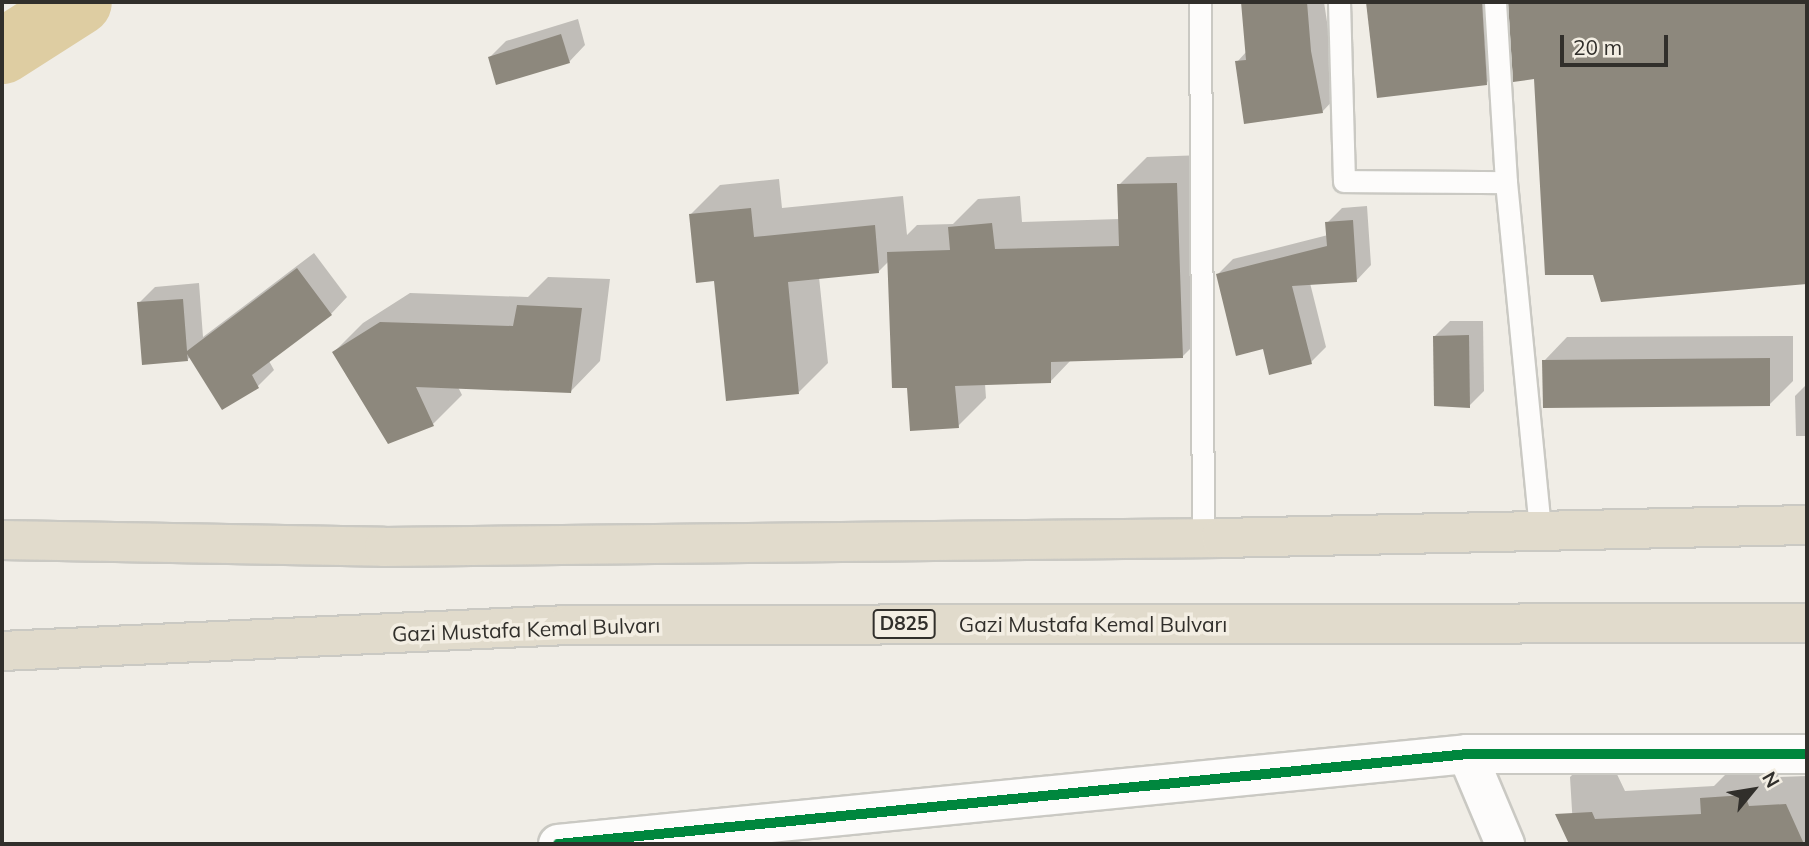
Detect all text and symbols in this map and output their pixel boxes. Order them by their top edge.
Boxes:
scale bar [1564,21,1672,65]
text: 20 m [1573,34,1622,60]
road number: D825 [872,608,936,639]
street label: Gazi Mustafa Kemal Bulvarı [959,611,1227,637]
street label: Gazi Mustafa Kemal Bulvarı [391,612,661,646]
north arrow [1718,755,1788,825]
text: N [1757,767,1785,792]

